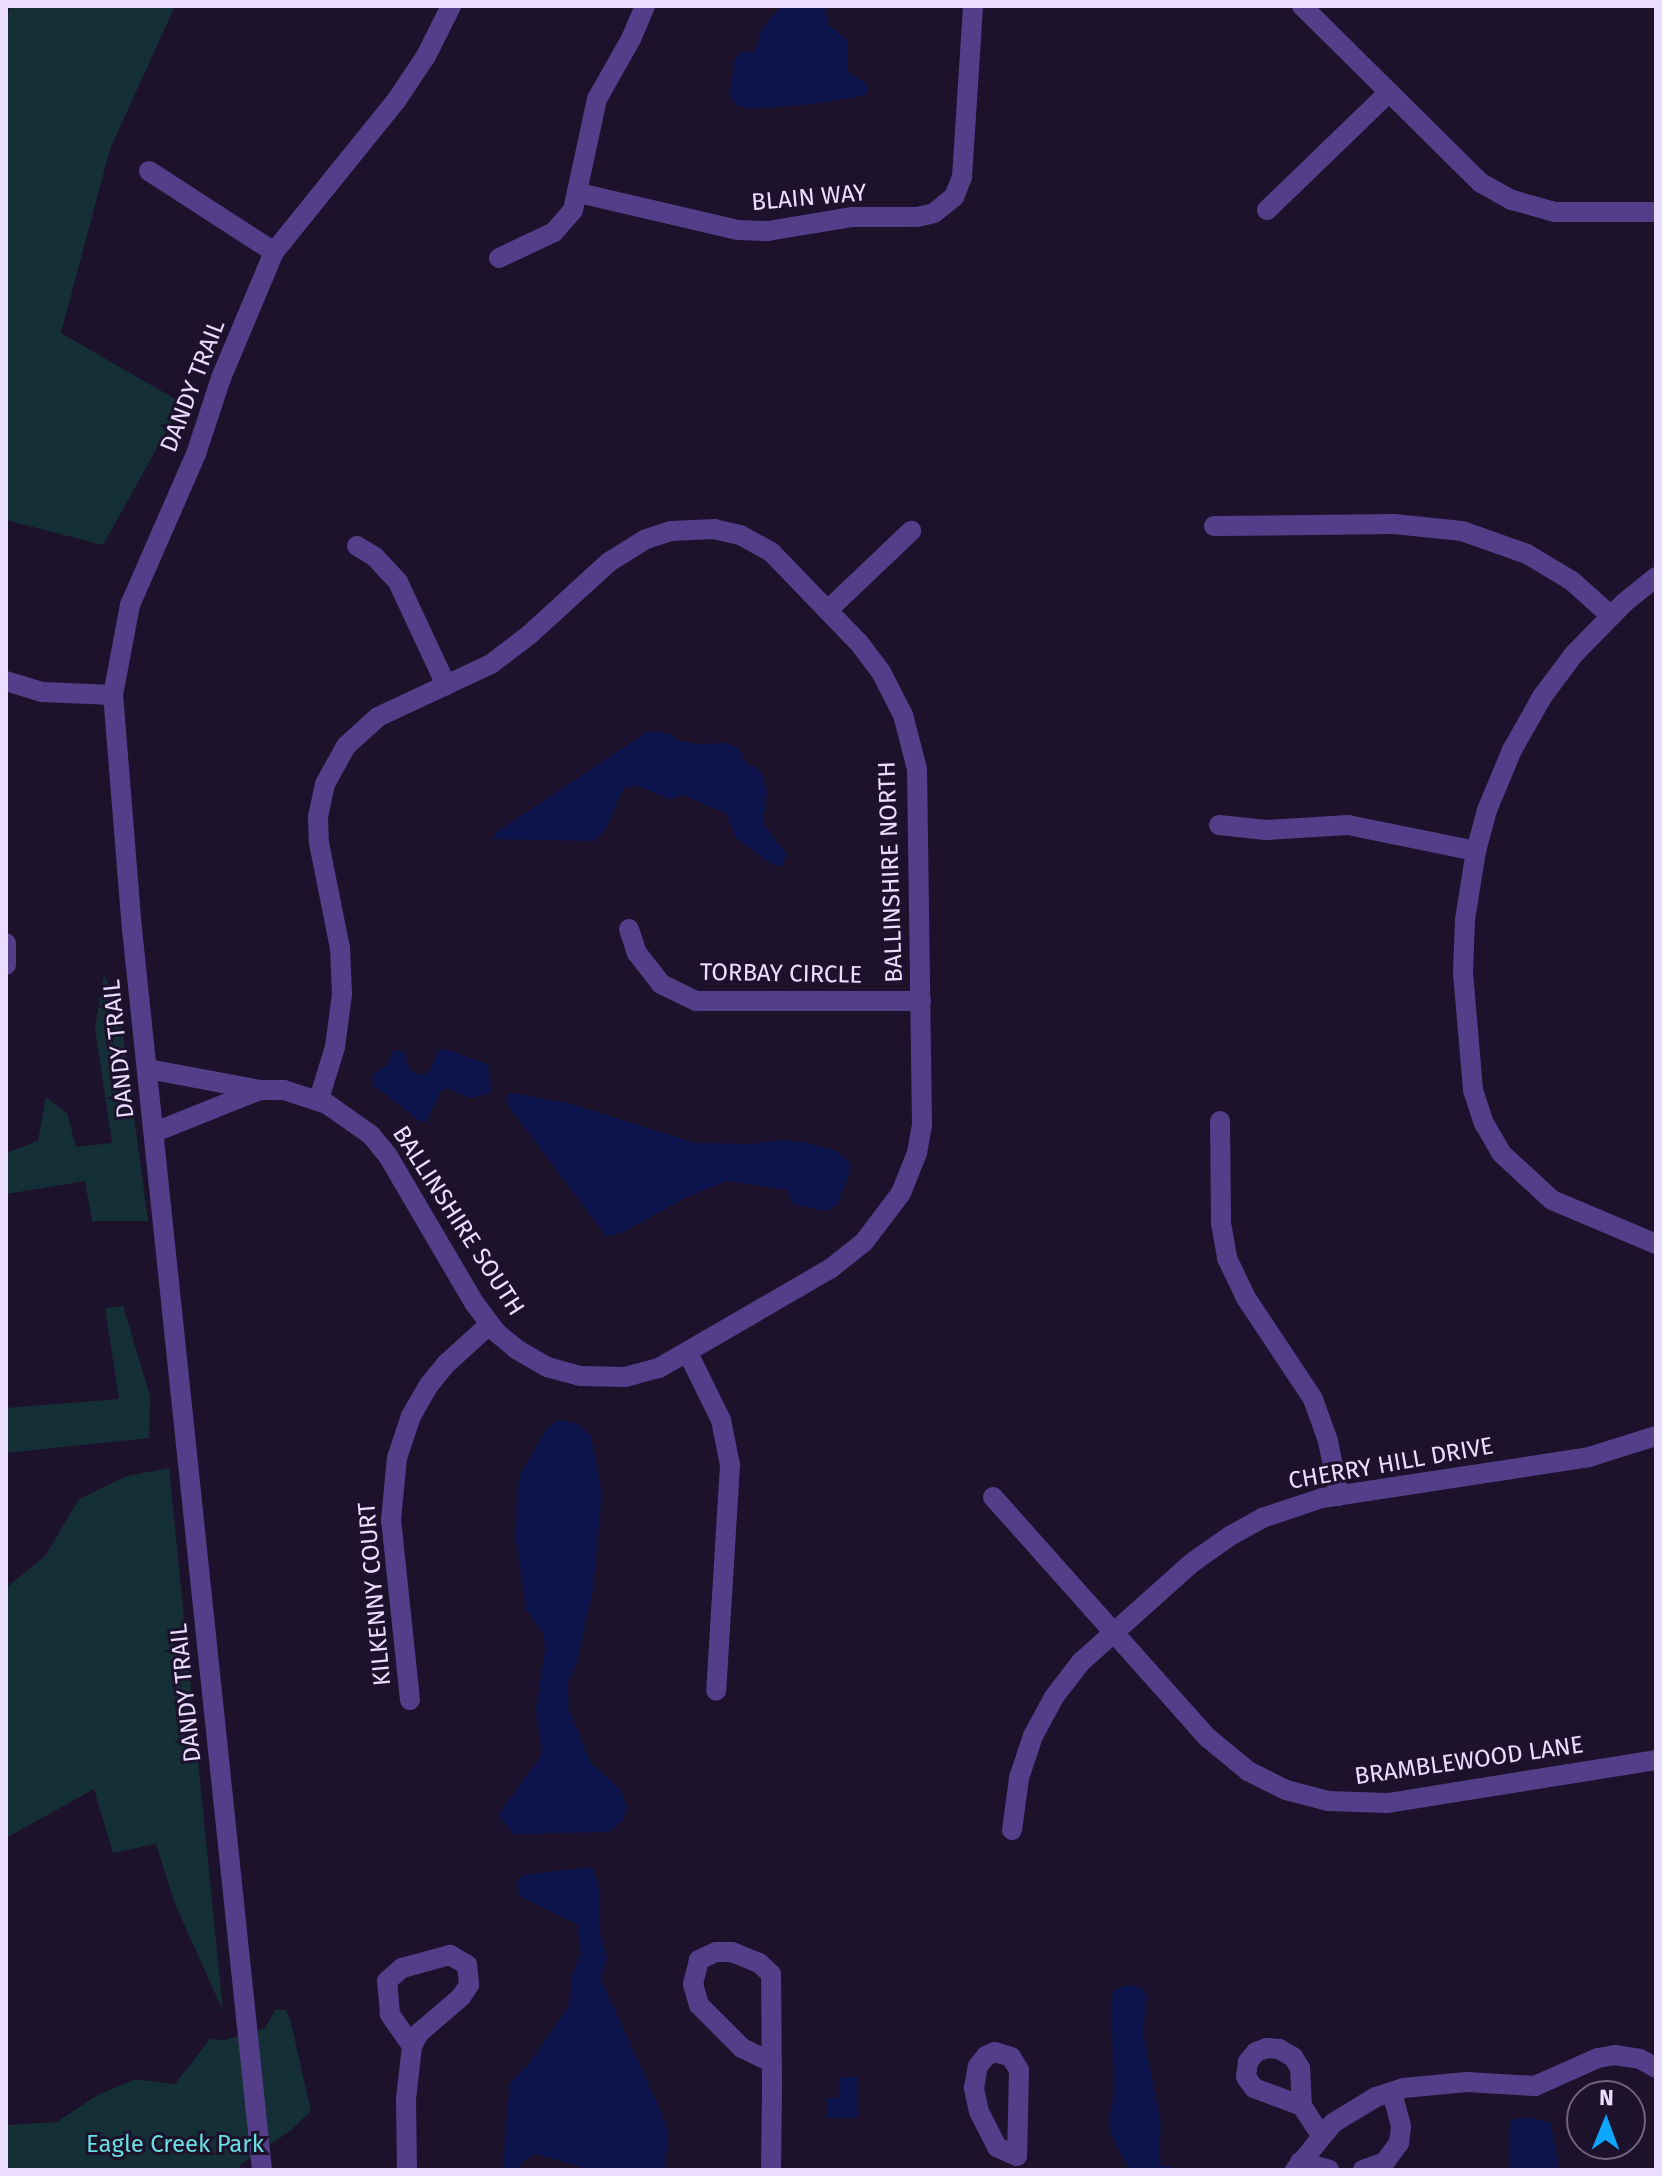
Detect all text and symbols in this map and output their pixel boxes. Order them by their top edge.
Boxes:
street label: BLAIN WAY [750,179,868,217]
street label: DANDY TRAIL [155,316,231,456]
street label: BALLINSHIRE NORTH [873,761,909,983]
street label: TORBAY CIRCLE [700,958,862,990]
street label: DANDY TRAIL [97,978,141,1120]
street label: BALLINSHIRE SOUTH [386,1121,530,1321]
street label: CHERRY HILL DRIVE [1286,1432,1496,1496]
street label: KILKENNY COURT [353,1501,397,1687]
street label: DANDY TRAIL [164,1622,208,1764]
street label: BRAMBLEWOOD LANE [1353,1731,1585,1791]
north arrow [1566,2080,1646,2160]
text: N [1599,2084,1614,2111]
park label: Eagle Creek Park [86,2131,264,2159]

